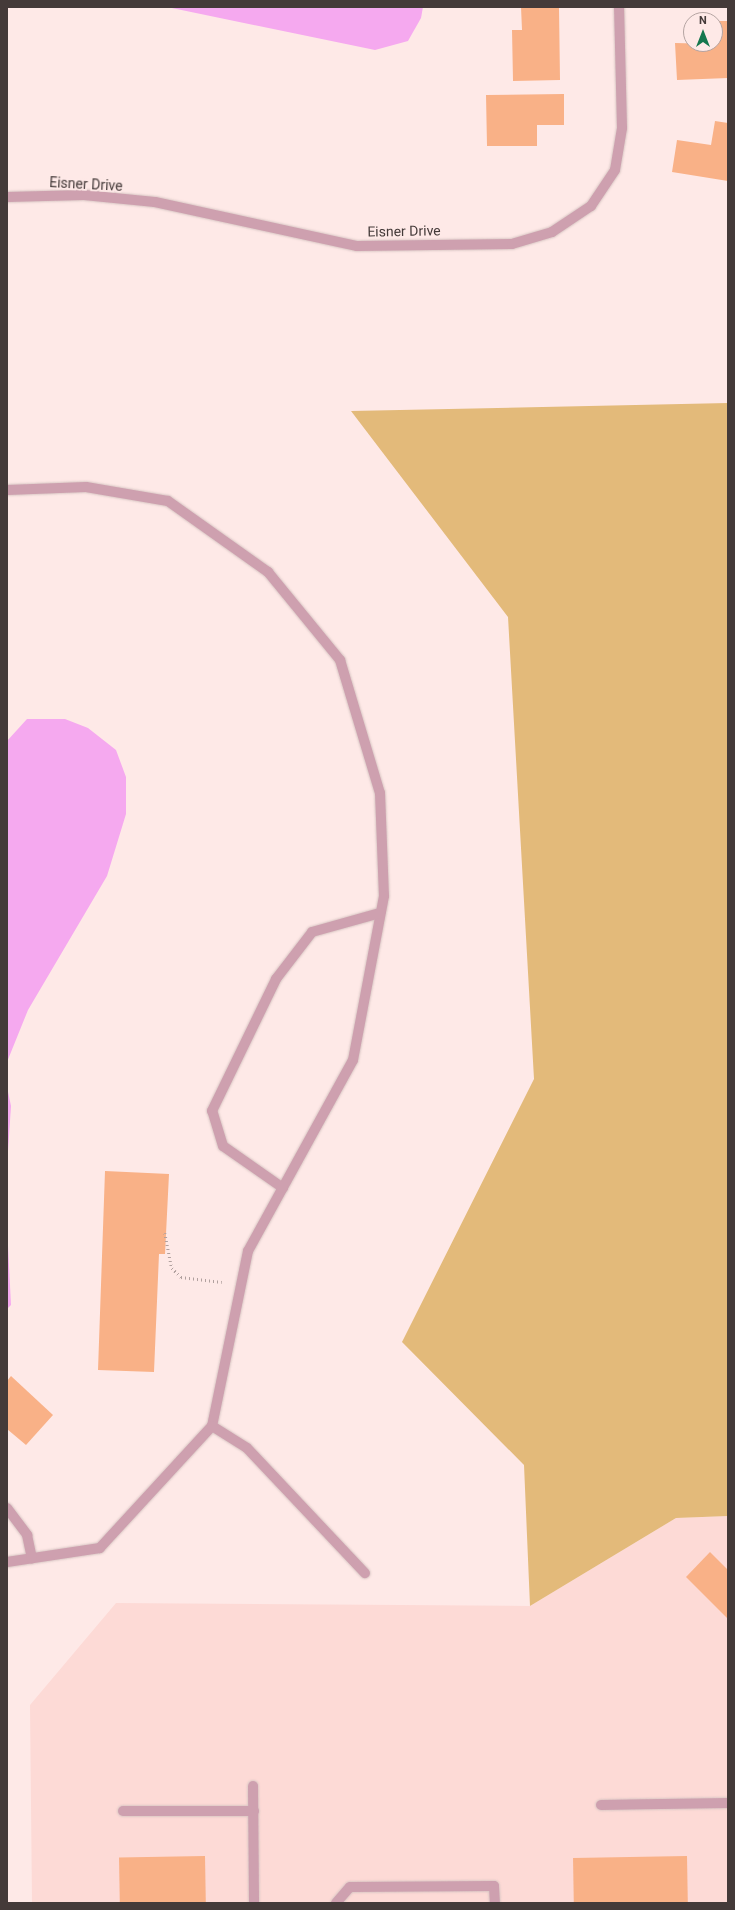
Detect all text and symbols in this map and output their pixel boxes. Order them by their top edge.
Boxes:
north arrow [683,12,723,52]
text: N [699,14,707,27]
street label: Eisner Drive [49,174,123,194]
street label: Eisner Drive [367,222,441,240]

